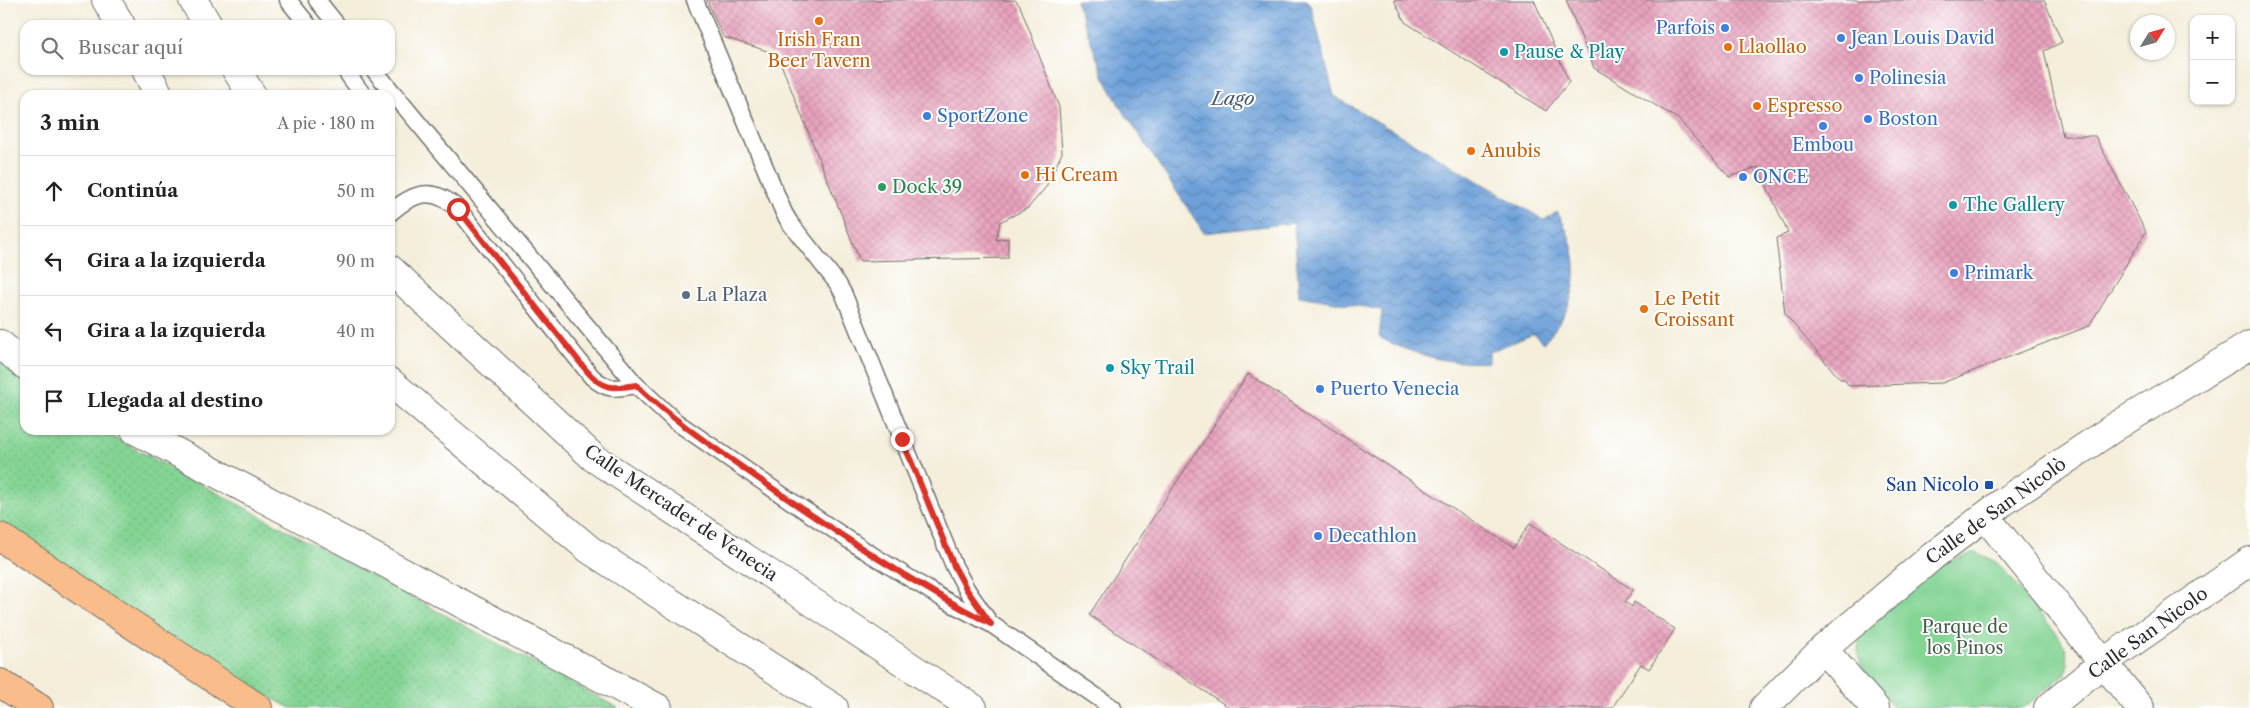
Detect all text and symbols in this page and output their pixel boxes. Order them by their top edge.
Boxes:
marker: Irish Fran Beer Tavern [813,15,825,27]
north arrow [2130,15,2175,60]
map controls [2190,15,2235,105]
button: + [2190,15,2235,60]
place label: Parfois [1656,17,1715,39]
search box [20,20,395,75]
marker: Parfois [1719,22,1731,34]
place label: Jean Louis David [1848,27,1995,49]
place label: Irish Fran Beer Tavern [767,29,871,72]
marker: Jean Louis David [1835,32,1847,44]
icon: search [38,34,66,62]
text: Buscar aquí [78,36,183,59]
place label: Llaollao [1738,36,1807,58]
place label: Pause & Play [1514,41,1625,63]
marker: Llaollao [1722,41,1734,53]
marker: Pause & Play [1498,46,1510,58]
button: − [2190,60,2235,105]
place label: Polinesia [1869,67,1947,89]
marker: Polinesia [1853,72,1865,84]
water label: Lago [1209,87,1255,110]
place label: Espresso [1767,95,1842,117]
marker: Espresso [1751,100,1763,112]
place label: SportZone [937,105,1028,127]
place label: Boston [1878,108,1938,130]
text: 3 min [40,110,100,135]
marker: SportZone [921,110,933,122]
text: A pie · 180 m [277,113,375,133]
marker: Boston [1862,113,1874,125]
marker: Embou [1817,120,1829,132]
place label: Embou [1792,134,1854,156]
place label: Anubis [1480,140,1541,162]
marker: Anubis [1465,145,1477,157]
place label: Hi Cream [1035,164,1118,186]
place label: ONCE [1753,166,1809,188]
marker: Hi Cream [1019,169,1031,181]
marker: ONCE [1737,171,1749,183]
place label: Dock 39 [892,176,962,198]
icon: ahead [40,177,68,205]
text: Continúa [87,179,178,202]
text: 50 m [337,181,375,201]
marker: Dock 39 [876,181,888,193]
place label: The Gallery [1963,194,2066,216]
route start [447,198,470,221]
marker: The Gallery [1947,199,1959,211]
icon: left [40,247,68,275]
text: Gira a la izquierda [87,249,266,272]
text: 90 m [336,251,375,271]
place label: Primark [1964,262,2035,284]
marker: Primark [1948,267,1960,279]
place label: La Plaza [696,284,768,306]
place label: Le Petit Croissant [1654,288,1735,331]
marker: La Plaza [680,289,692,301]
marker: Le Petit Croissant [1638,303,1650,315]
icon: left [40,317,68,345]
text: Gira a la izquierda [87,319,266,342]
text: 40 m [336,321,375,341]
place label: Sky Trail [1120,357,1195,379]
marker: Sky Trail [1104,362,1116,374]
place label: Puerto Venecia [1330,378,1460,400]
marker: Puerto Venecia [1314,383,1326,395]
icon: arrive [40,387,68,415]
text: Llegada al destino [87,389,263,412]
route end [891,428,914,451]
street label: Calle Mercader de Venecia [580,440,782,586]
street label: Calle de San Nicolò [1922,453,2070,569]
place label: San Nicolo [1886,474,1979,496]
marker: San Nicolo [1983,479,1995,491]
place label: Decathlon [1328,525,1417,547]
marker: Decathlon [1312,530,1324,542]
street label: Calle San Nicolo [2084,582,2212,684]
park label: Parque de los Pinos [1922,616,2008,659]

